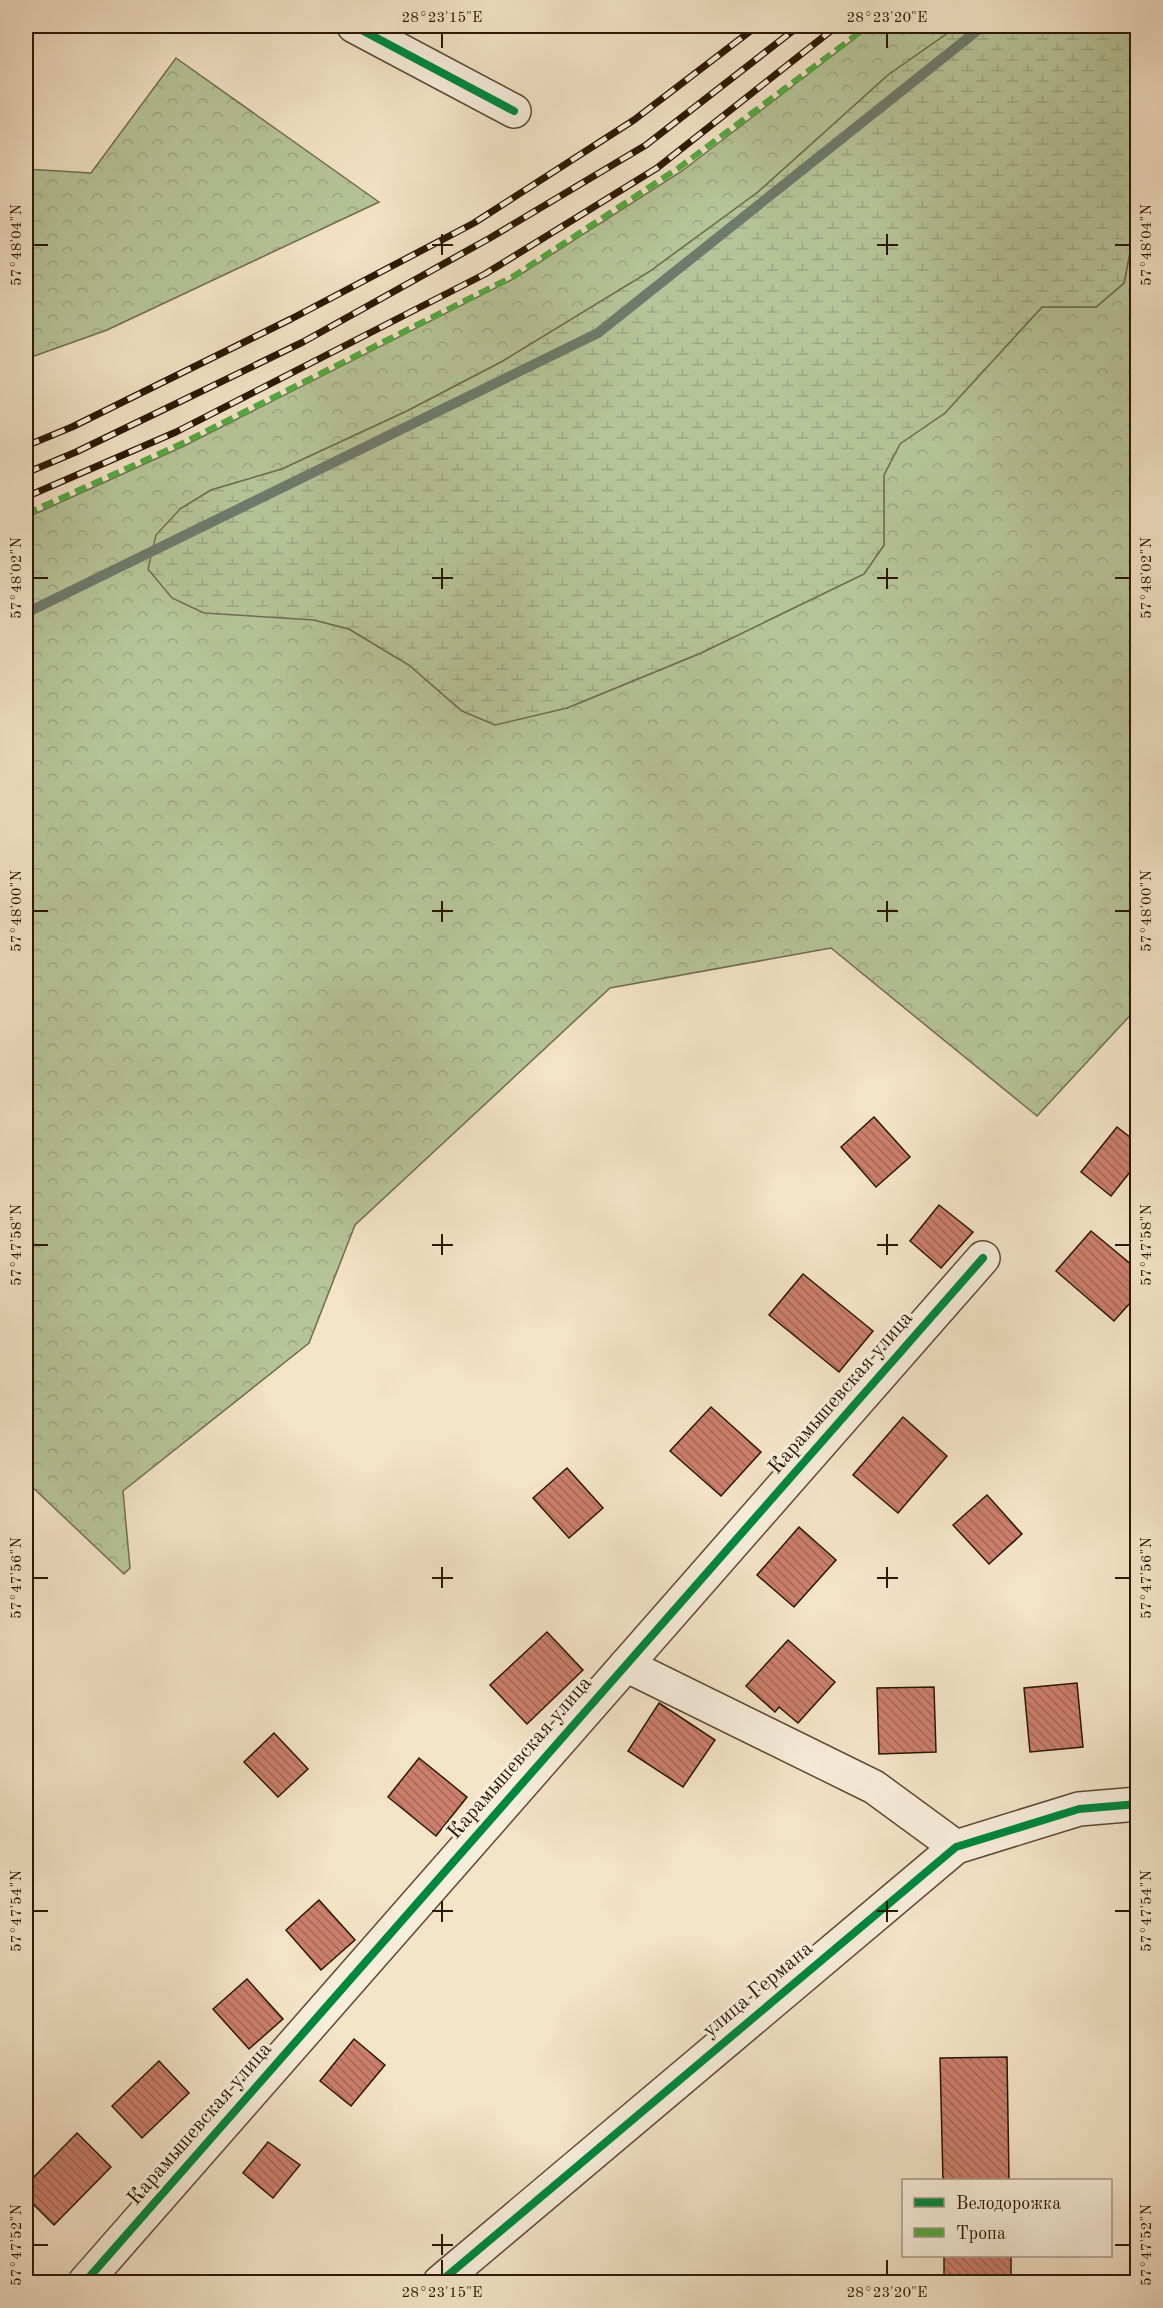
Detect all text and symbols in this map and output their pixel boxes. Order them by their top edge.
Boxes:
text: 28°23'15"E [402,11,482,26]
text: 28°23'20"E [847,11,927,26]
text: 57°48'04"N [10,204,25,286]
text: 57°48'04"N [1140,204,1155,286]
text: 57°48'02"N [10,537,25,619]
text: 57°48'02"N [1140,537,1155,619]
text: 57°48'00"N [10,870,25,952]
text: 57°48'00"N [1140,870,1155,952]
text: 57°47'58"N [10,1204,25,1286]
text: 57°47'58"N [1140,1204,1155,1286]
street label: Карамышевская улица [765,1308,917,1478]
text: 57°47'56"N [10,1537,25,1619]
text: 57°47'56"N [1140,1537,1155,1619]
street label: Карамышевская улица [444,1673,596,1843]
text: 57°47'54"N [10,1870,25,1952]
text: 57°47'54"N [1140,1870,1155,1952]
street label: улица Германа [699,1938,817,2042]
street label: Карамышевская улица [124,2039,276,2209]
legend [902,2179,1112,2257]
text: Велодорожка [956,2195,1061,2213]
text: 57°47'52"N [10,2204,25,2286]
text: 57°47'52"N [1140,2204,1155,2286]
text: Тропа [956,2225,1006,2243]
text: 28°23'15"E [402,2286,482,2301]
text: 28°23'20"E [847,2286,927,2301]

